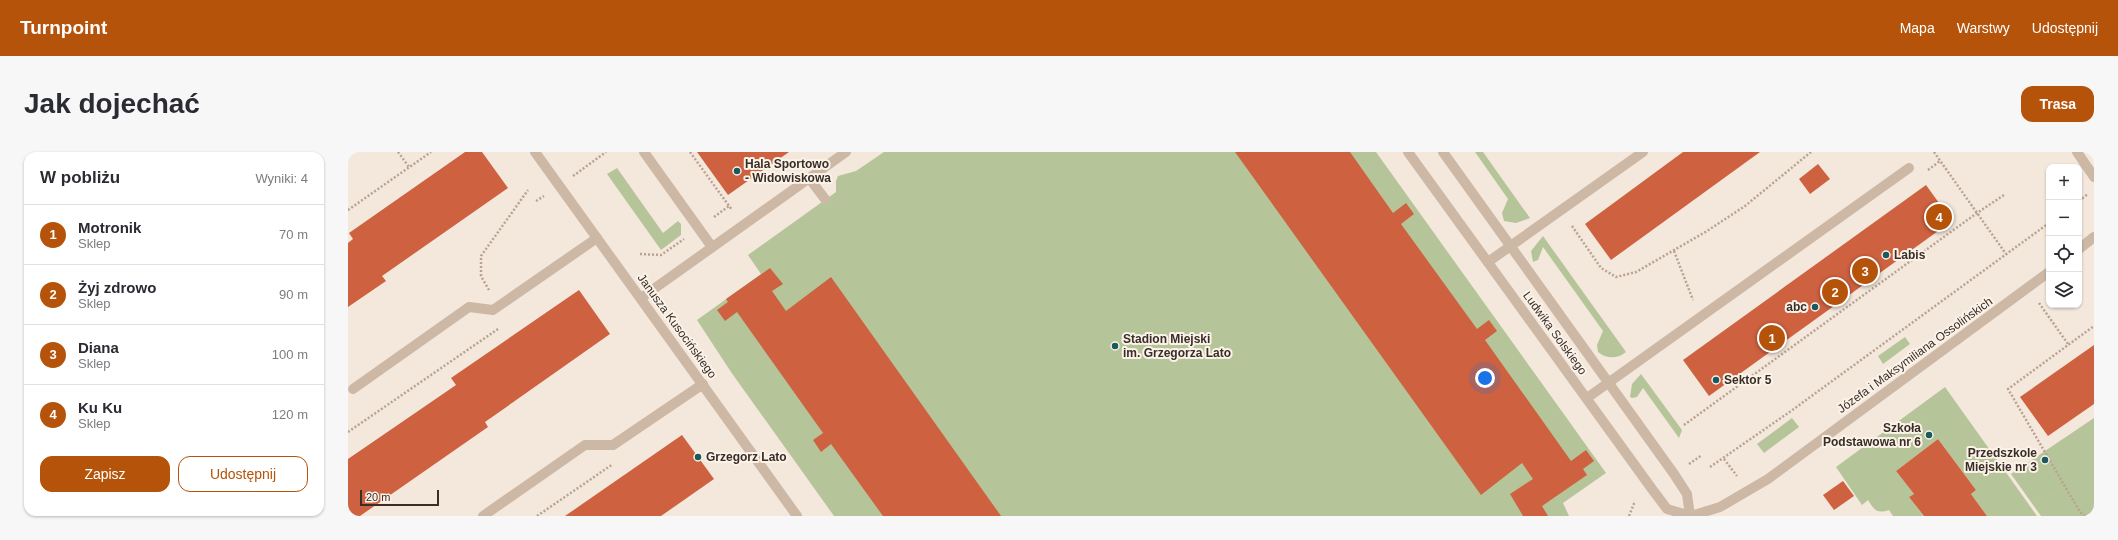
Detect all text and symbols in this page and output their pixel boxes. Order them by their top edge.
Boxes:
text: Turnpoint [20,17,107,38]
text: Mapa [1900,20,1935,36]
text: Warstwy [1957,20,2010,36]
text: Udostępnij [2032,20,2098,36]
button: Trasa [2021,86,2094,122]
text: Jak dojechać [24,88,200,119]
place label: Hala Sportowo - Widowiskowa [745,157,831,185]
map controls [2046,164,2082,308]
button: + [2046,164,2082,200]
marker: Hala Sportowo - Widowiskowa [732,166,742,176]
text: W pobliżu [40,168,120,187]
text: Wyniki: 4 [255,171,308,186]
button: − [2046,200,2082,236]
pin: 4 [1926,202,1952,232]
text: Motronik [78,219,141,236]
text: 1 [49,227,57,242]
text: 70 m [279,227,308,242]
text: Sklep [78,236,111,251]
button: locate [2046,236,2082,272]
place label: Labis [1894,248,1926,262]
marker: Labis [1881,250,1891,260]
pin: 3 [1852,256,1878,286]
street label: Janusza Kusocińskiego [634,271,720,381]
button: layers [2046,272,2082,308]
pin: 2 [1822,277,1848,307]
text: Żyj zdrowo [78,279,156,296]
text: 2 [49,287,57,302]
text: 90 m [279,287,308,302]
street label: Ludwika Solskiego [1520,289,1590,378]
street label: Józefa i Maksymiliana Ossolińskich [1835,294,1995,416]
text: Sklep [78,296,111,311]
place label: abc [1786,300,1807,314]
marker: abc [1810,302,1820,312]
pin: 1 [1759,323,1785,353]
place label: Stadion Miejski im. Grzegorza Lato [1123,332,1231,360]
text: Diana [78,339,119,356]
marker: Stadion Miejski im. Grzegorza Lato [1110,341,1120,351]
text: 3 [49,347,57,362]
text: 100 m [272,347,308,362]
text: Sklep [78,356,111,371]
your location [1475,368,1495,388]
place label: Sektor 5 [1724,373,1772,387]
marker: Sektor 5 [1711,375,1721,385]
text: Ku Ku [78,399,122,416]
text: 4 [49,407,57,422]
text: 120 m [272,407,308,422]
text: Sklep [78,416,111,431]
place label: Szkoła Podstawowa nr 6 [1823,421,1921,449]
marker: Szkoła Podstawowa nr 6 [1924,430,1934,440]
place label: Przedszkole Miejskie nr 3 [1965,446,2037,474]
place label: Grzegorz Lato [706,450,787,464]
marker: Grzegorz Lato [693,452,703,462]
marker: Przedszkole Miejskie nr 3 [2040,455,2050,465]
button: Zapisz [40,456,170,492]
button: Udostępnij [178,456,308,492]
scale bar [360,488,439,507]
text: 20 m [366,491,390,503]

